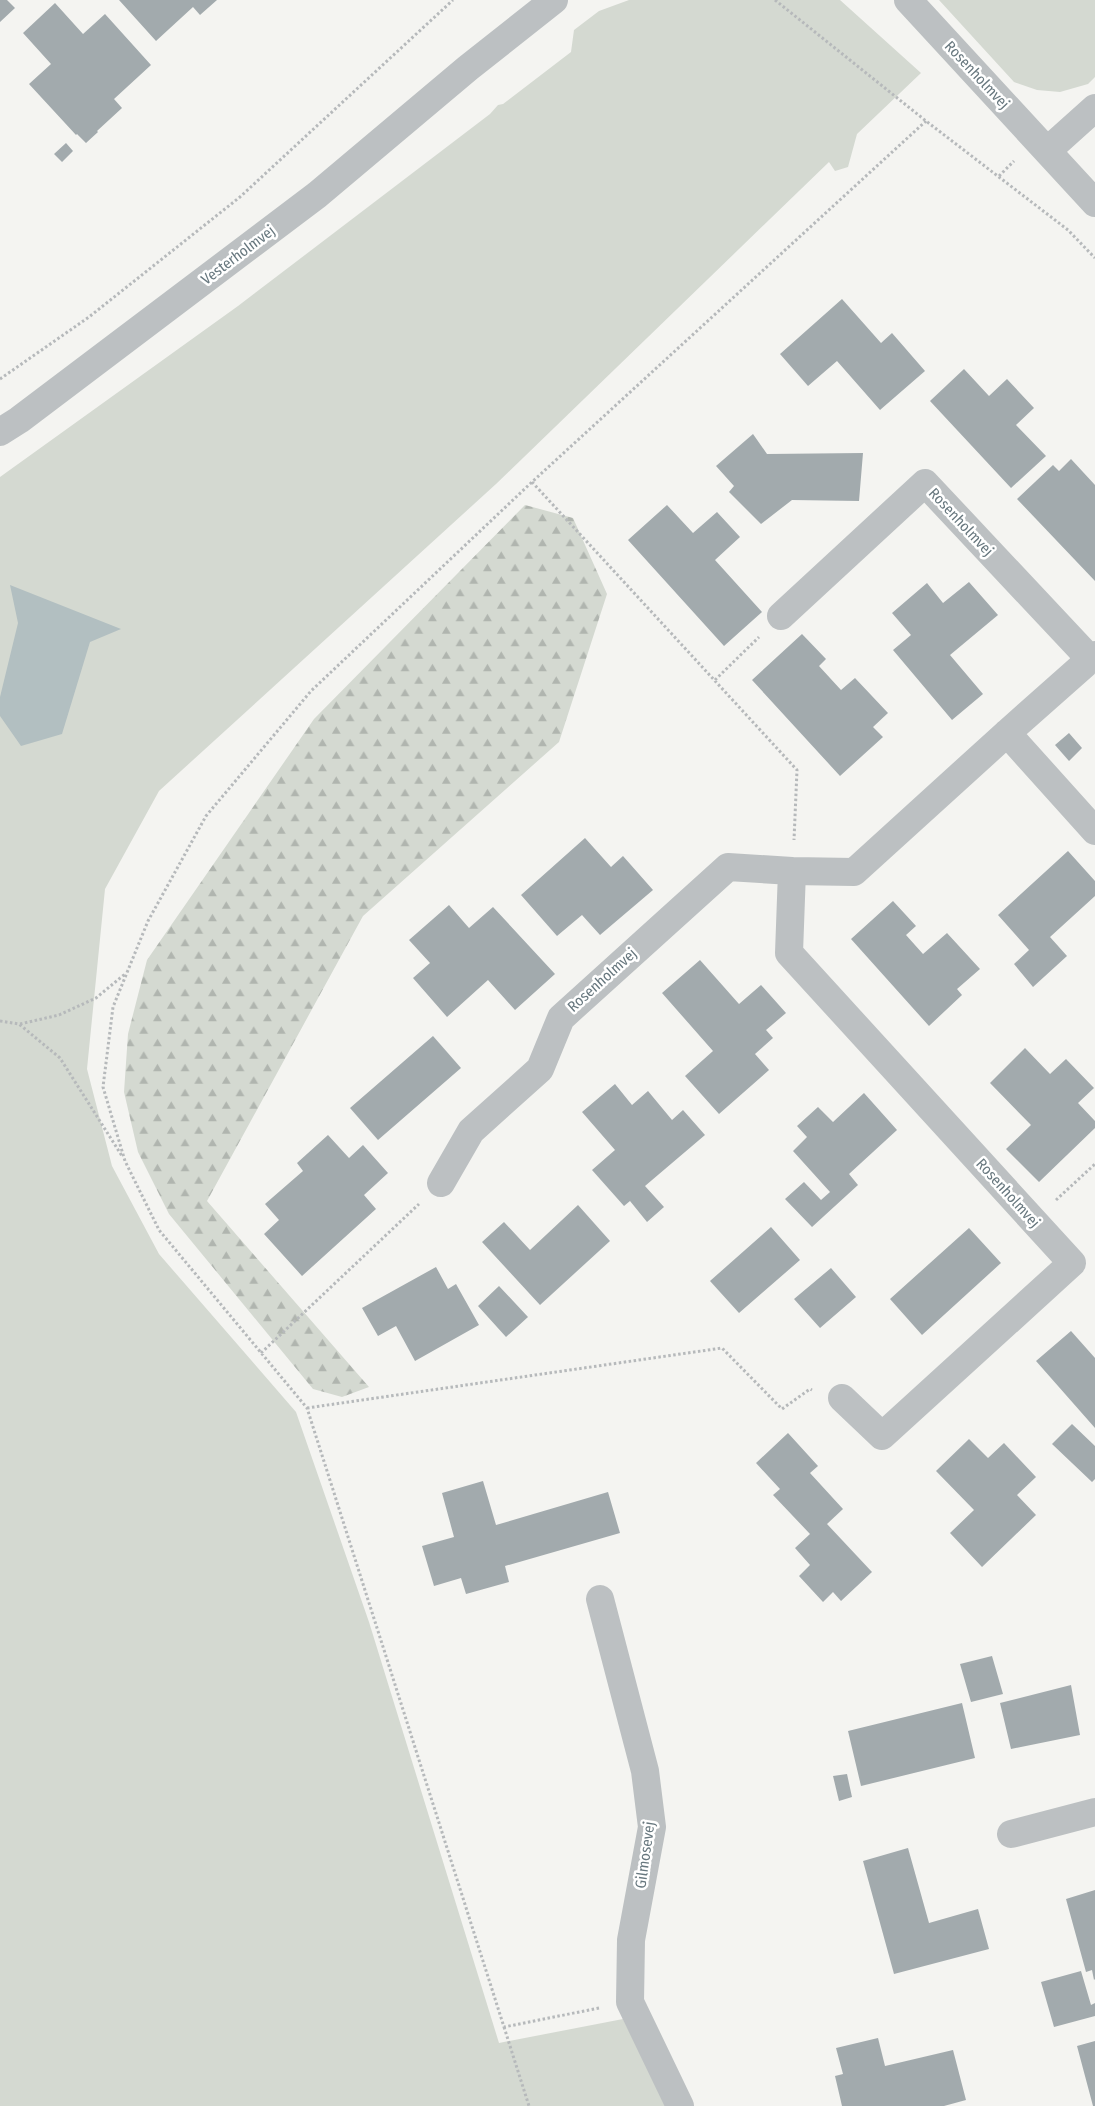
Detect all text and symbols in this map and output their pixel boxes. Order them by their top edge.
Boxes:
street label: Rosenholmvej [941,37,1013,113]
street label: Vesterholmvej [198,222,278,288]
street label: Rosenholmvej [925,484,997,560]
street label: Rosenholmvej [564,944,640,1016]
street label: Rosenholmvej [972,1155,1044,1231]
street label: Gilmosevej [631,1820,659,1890]

